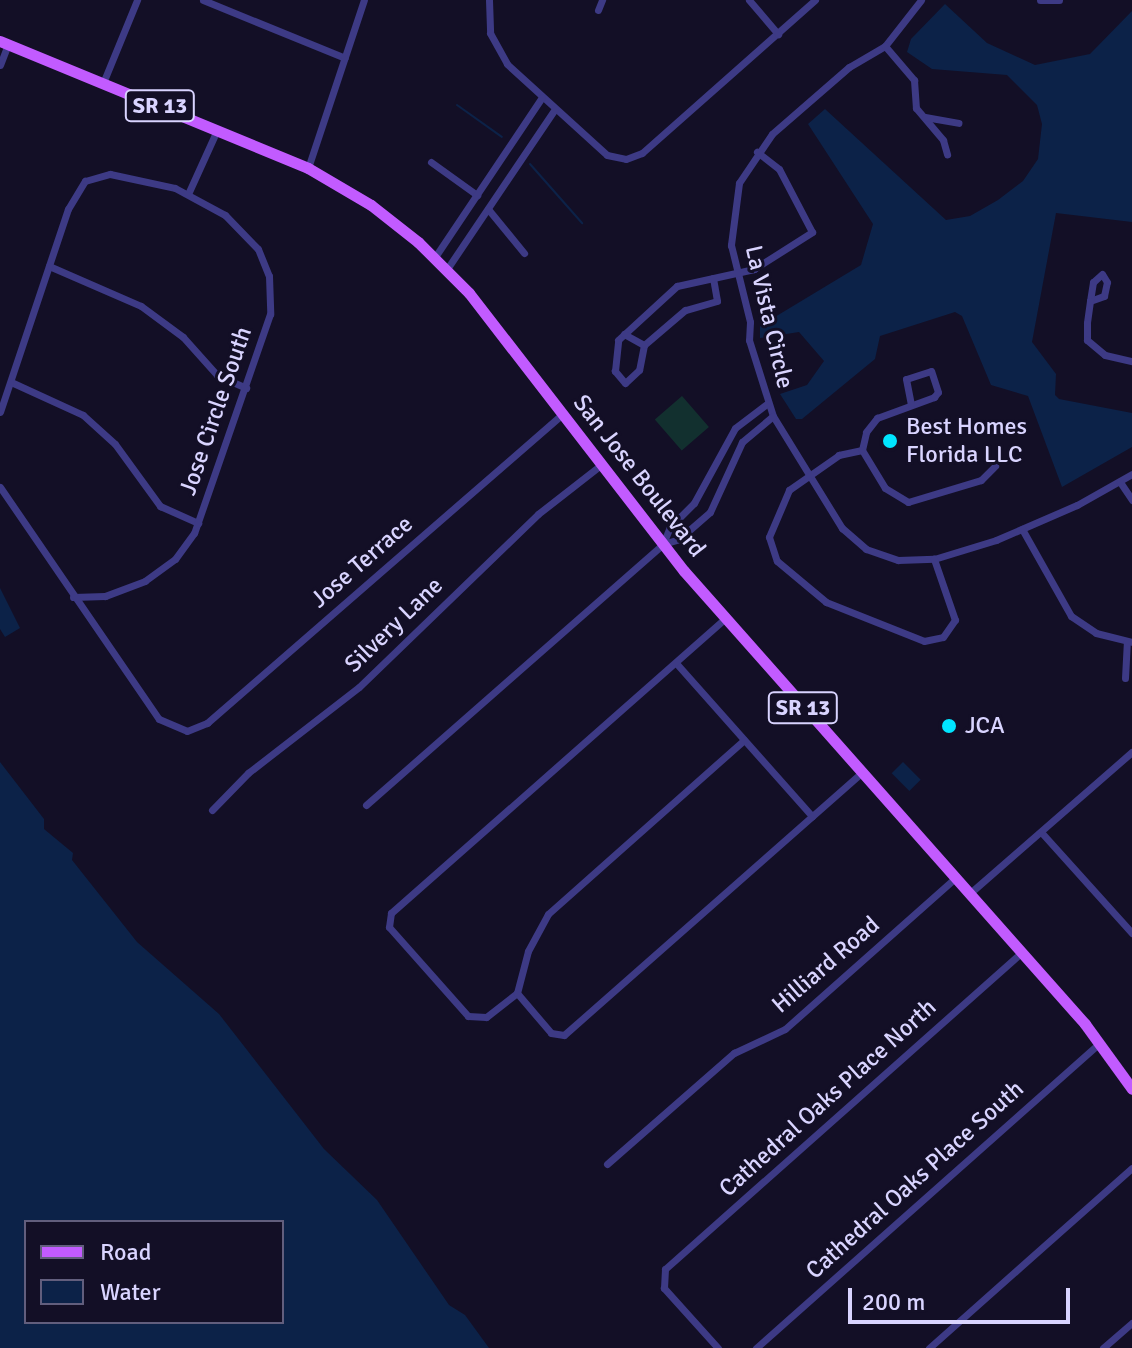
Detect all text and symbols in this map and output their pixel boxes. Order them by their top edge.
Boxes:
road number: SR 13 [124,88,196,124]
street label: La Vista Circle [739,243,799,391]
street label: Jose Circle South [174,323,258,499]
street label: San Jose Boulevard [567,389,711,563]
place label: Best Homes Florida LLC [906,413,1027,469]
marker: Best Homes Florida LLC [881,432,899,450]
street label: Jose Terrace [305,510,419,614]
street label: Silvery Lane [339,571,449,679]
road number: SR 13 [767,690,839,726]
place label: JCA [965,712,1005,740]
marker: JCA [940,717,958,735]
street label: Hilliard Road [766,910,886,1020]
street label: Cathedral Oaks Place North [714,993,942,1203]
street label: Cathedral Oaks Place South [800,1075,1030,1285]
legend [24,1220,284,1324]
text: Road [100,1237,151,1267]
scale bar [852,1272,1074,1322]
text: Water [100,1277,160,1307]
text: 200 m [862,1287,925,1317]

